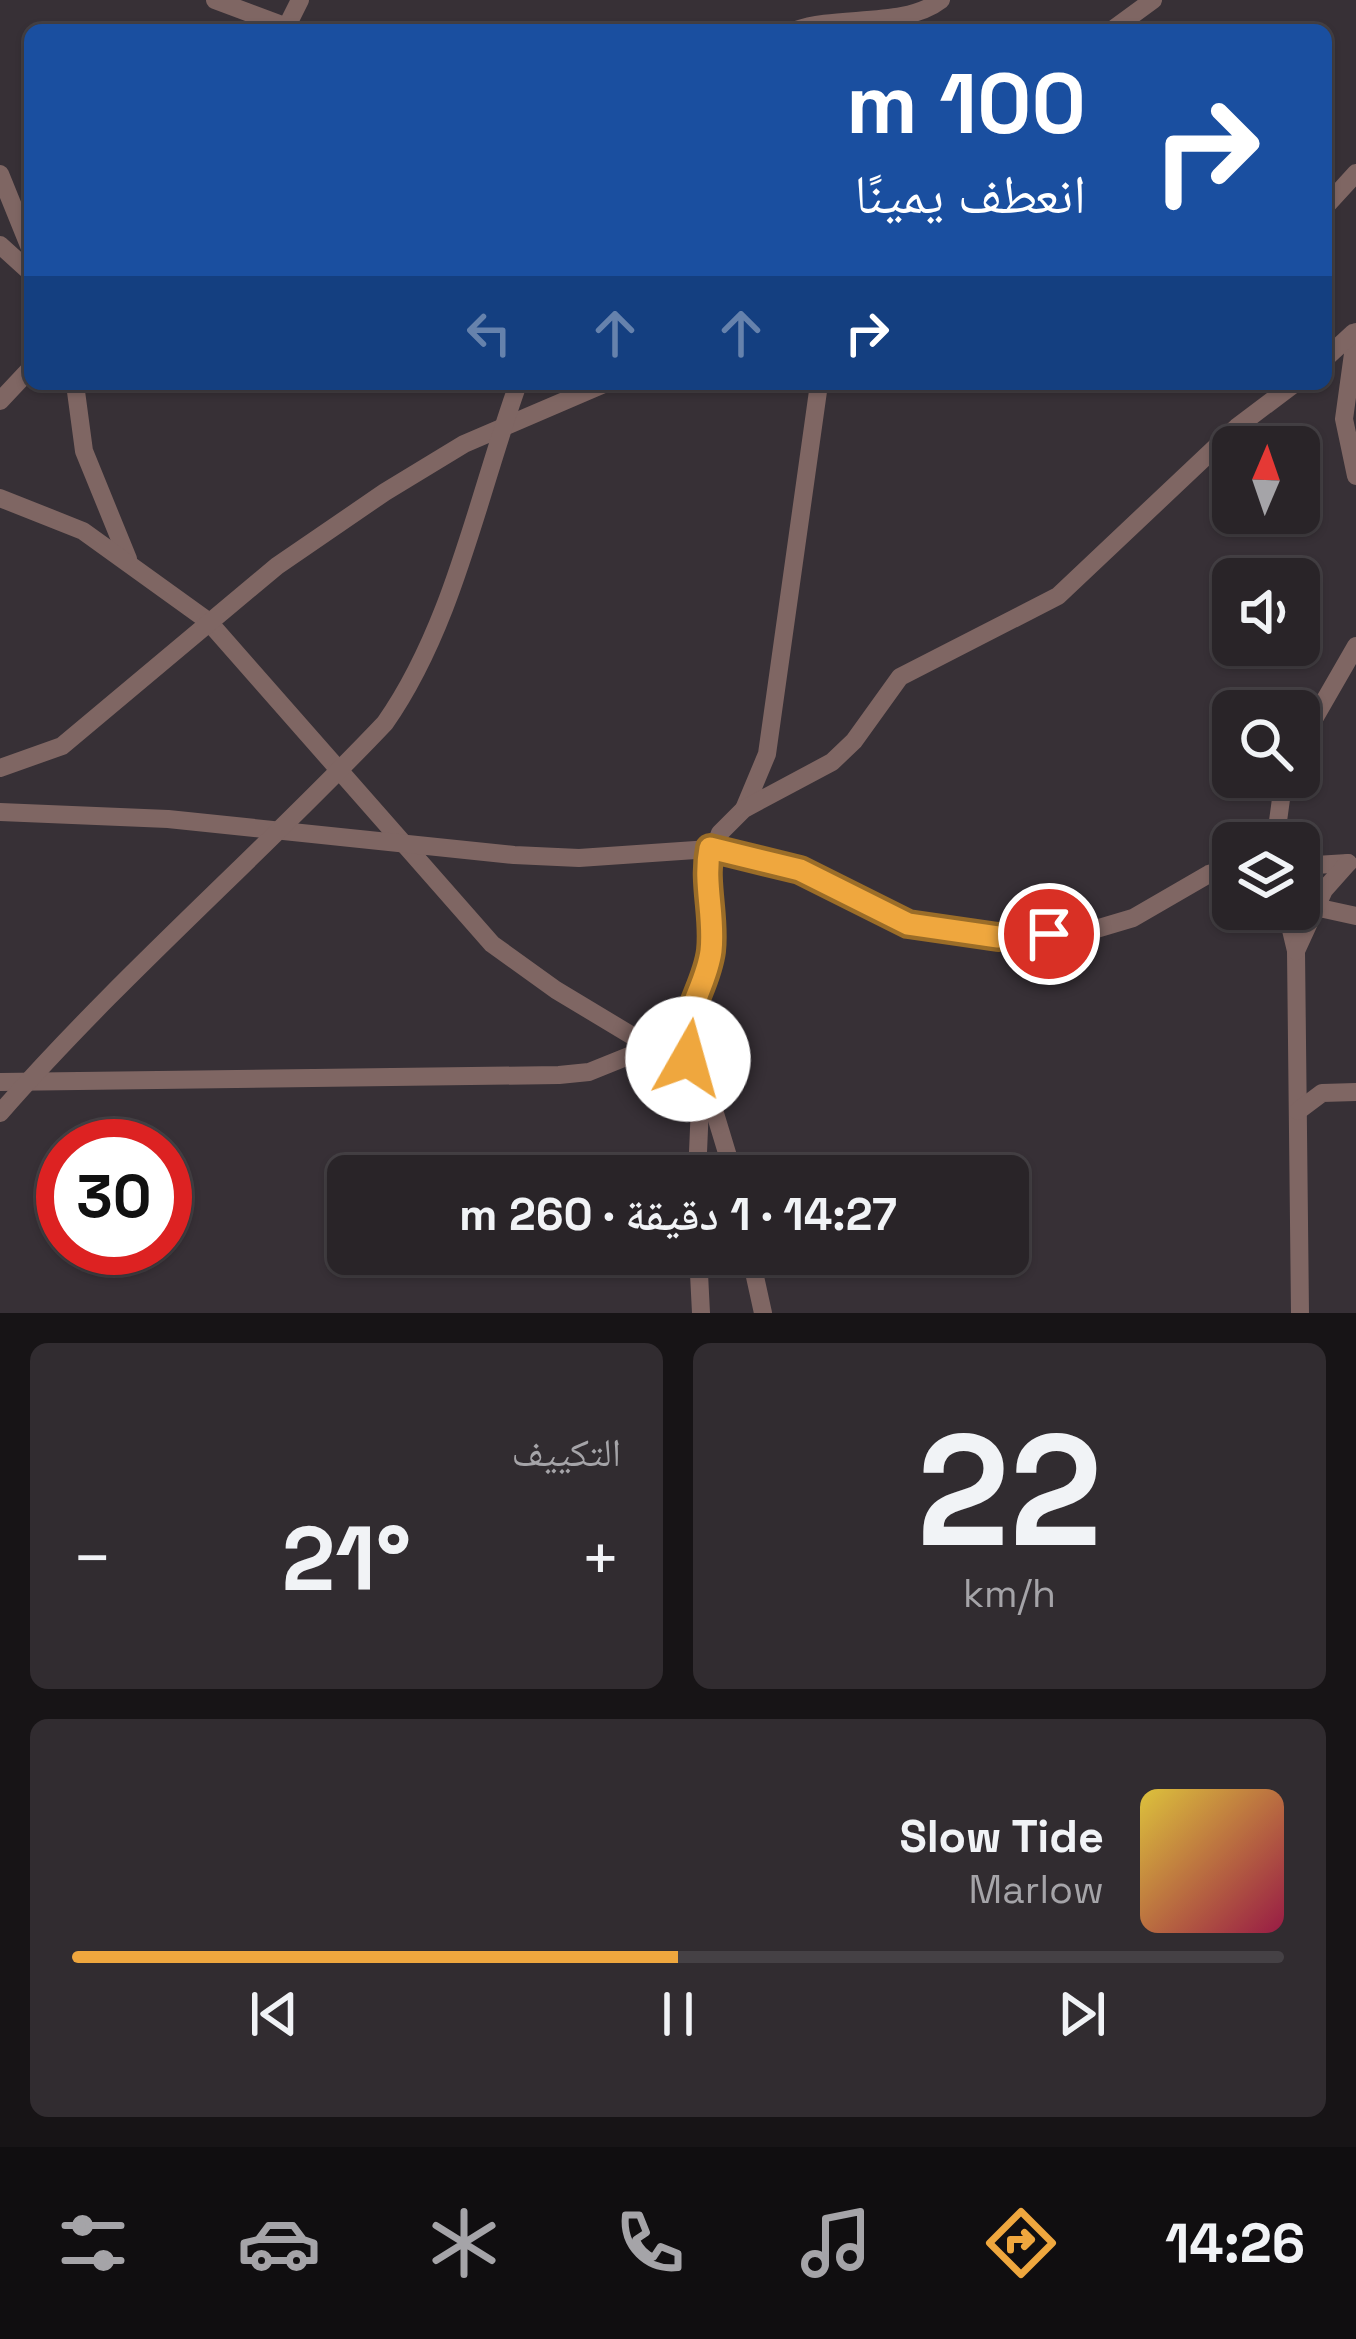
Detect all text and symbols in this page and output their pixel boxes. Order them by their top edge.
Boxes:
text: 100 m [846,50,1086,158]
icon: right [1128,72,1284,228]
text: انعطف يمينًا [854,160,1086,229]
icon: left [456,300,522,366]
icon: ahead [582,300,648,366]
icon: ahead [708,300,774,366]
icon: right [834,300,900,366]
north arrow [1212,426,1320,534]
map controls [1212,426,1320,930]
button: sound [1212,558,1320,666]
button: search [1212,690,1320,798]
button: layers [1212,822,1320,930]
pin [998,883,1100,985]
icon: arrive [1016,901,1082,967]
position arrow [625,996,751,1122]
speed limit sign: 30 [36,1119,192,1275]
text: 14:27 · 1 دقيقة · 260 m [459,1186,897,1243]
text: 22 [917,1391,1102,1591]
text: التكييف [512,1428,621,1477]
text: 21° [282,1501,411,1616]
text: − [72,1516,113,1600]
text: + [580,1516,621,1600]
text: km/h [963,1569,1056,1618]
text: Slow Tide [899,1808,1104,1865]
text: Marlow [969,1865,1104,1914]
icon: previous [241,1981,307,2047]
icon: pause [645,1981,711,2047]
icon: next [1049,1981,1115,2047]
icon: filters [51,2201,135,2285]
icon: car [237,2201,321,2285]
icon: climate [422,2201,506,2285]
icon: phone [608,2201,692,2285]
icon: music [794,2201,878,2285]
icon: directions [979,2201,1063,2285]
text: 14:26 [1165,2209,1305,2278]

